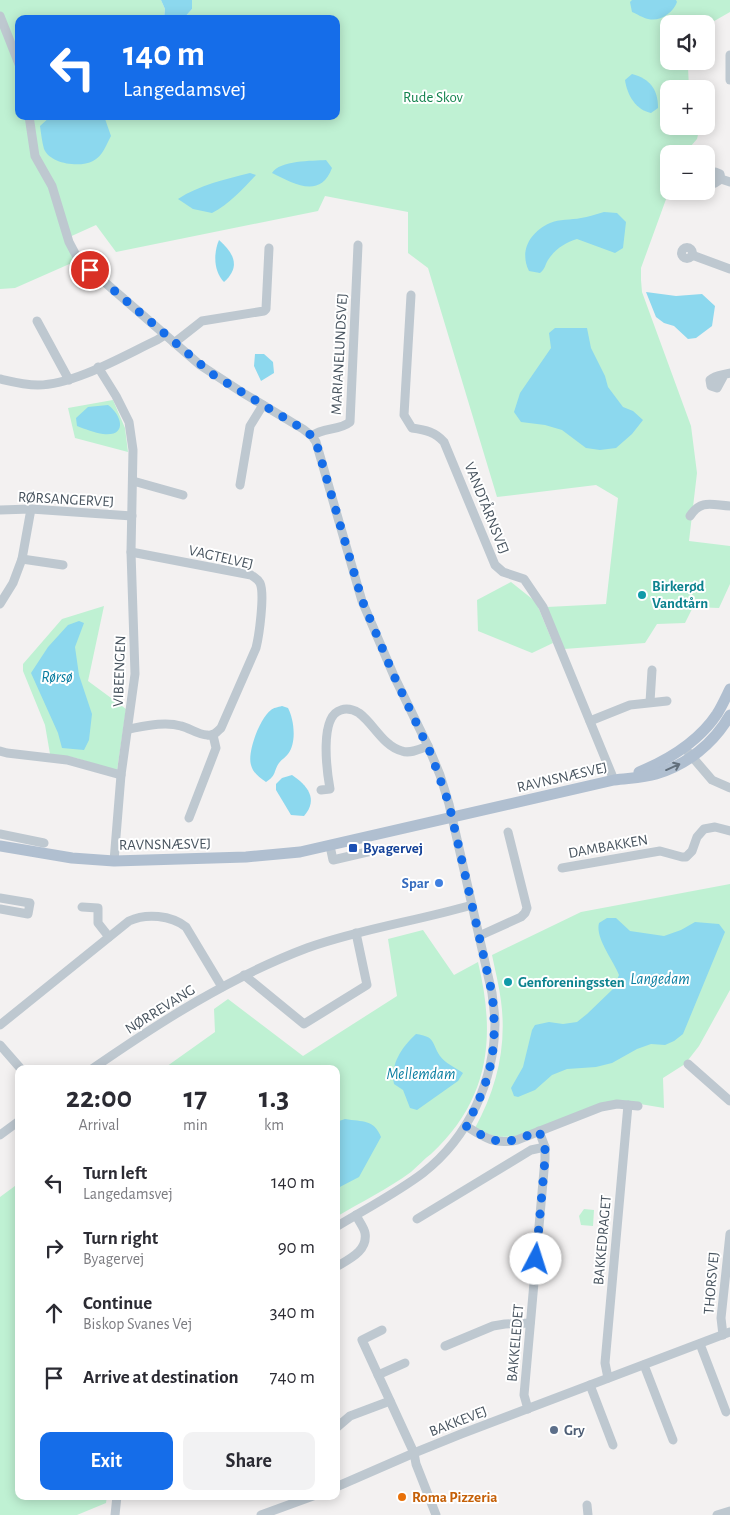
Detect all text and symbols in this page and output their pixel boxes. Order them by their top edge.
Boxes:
map controls [660,15,715,200]
button: sound [660,15,715,70]
icon: left [40,35,105,100]
text: 140 m [123,37,205,72]
text: Langedamsvej [123,78,246,100]
button: + [660,80,715,135]
park label: Rude Skov [403,90,464,105]
button: − [660,145,715,200]
pin [69,249,111,291]
icon: arrive [76,256,104,284]
street label: MARIANELUNDSVEJ [329,293,350,415]
street label: VANDTÅRNSVEJ [461,460,513,556]
street label: RØRSANGERVEJ [17,489,114,510]
street label: VAGTELVEJ [187,543,255,572]
place label: Birkerød Vandtårn [652,579,708,611]
marker: Birkerød Vandtårn [636,589,648,601]
street label: VIBEENGEN [111,635,128,707]
water label: Rørsø [41,669,73,685]
street label: RAVNSNÆSVEJ [515,760,609,795]
one-way arrow [665,761,680,771]
street label: DAMBAKKEN [567,832,649,861]
street label: RAVNSNÆSVEJ [119,836,211,853]
place label: Byagervej [363,841,423,856]
marker: Byagervej [347,842,359,854]
place label: Spar [401,876,430,891]
marker: Spar [433,877,445,889]
water label: Langedam [630,971,690,987]
place label: Genforeningssten [518,975,625,990]
marker: Genforeningssten [502,976,514,988]
street label: NØRREVANG [123,982,198,1037]
water label: Mellemdam [387,1066,455,1082]
text: 22:00 [66,1083,132,1113]
text: 17 [184,1083,207,1113]
text: 1.3 [259,1083,289,1113]
text: Arrival [78,1117,120,1133]
text: min [183,1117,208,1133]
text: km [264,1117,284,1133]
text: Turn left [83,1164,147,1183]
icon: left [40,1169,68,1197]
text: 140 m [271,1173,315,1192]
text: Langedamsvej [83,1186,173,1202]
street label: BAKKEDRAGET [591,1194,614,1286]
text: Turn right [83,1229,158,1248]
position arrow [509,1232,561,1284]
icon: right [40,1234,68,1262]
text: 90 m [278,1238,315,1257]
text: Byagervej [83,1251,144,1267]
street label: THORSVEJ [701,1251,722,1315]
text: Continue [83,1294,152,1313]
icon: ahead [40,1299,68,1327]
text: 340 m [270,1303,315,1322]
street label: BAKKELEDET [505,1303,526,1383]
text: Biskop Svanes Vej [83,1316,192,1332]
icon: arrive [40,1364,68,1392]
text: Arrive at destination [83,1368,239,1387]
text: 740 m [270,1368,315,1387]
street label: BAKKEVEJ [427,1404,489,1439]
place label: Gry [564,1423,585,1438]
marker: Gry [548,1424,560,1436]
button: Exit [40,1432,173,1490]
button: Share [183,1432,315,1490]
place label: Roma Pizzeria [412,1490,498,1505]
marker: Roma Pizzeria [396,1491,408,1503]

